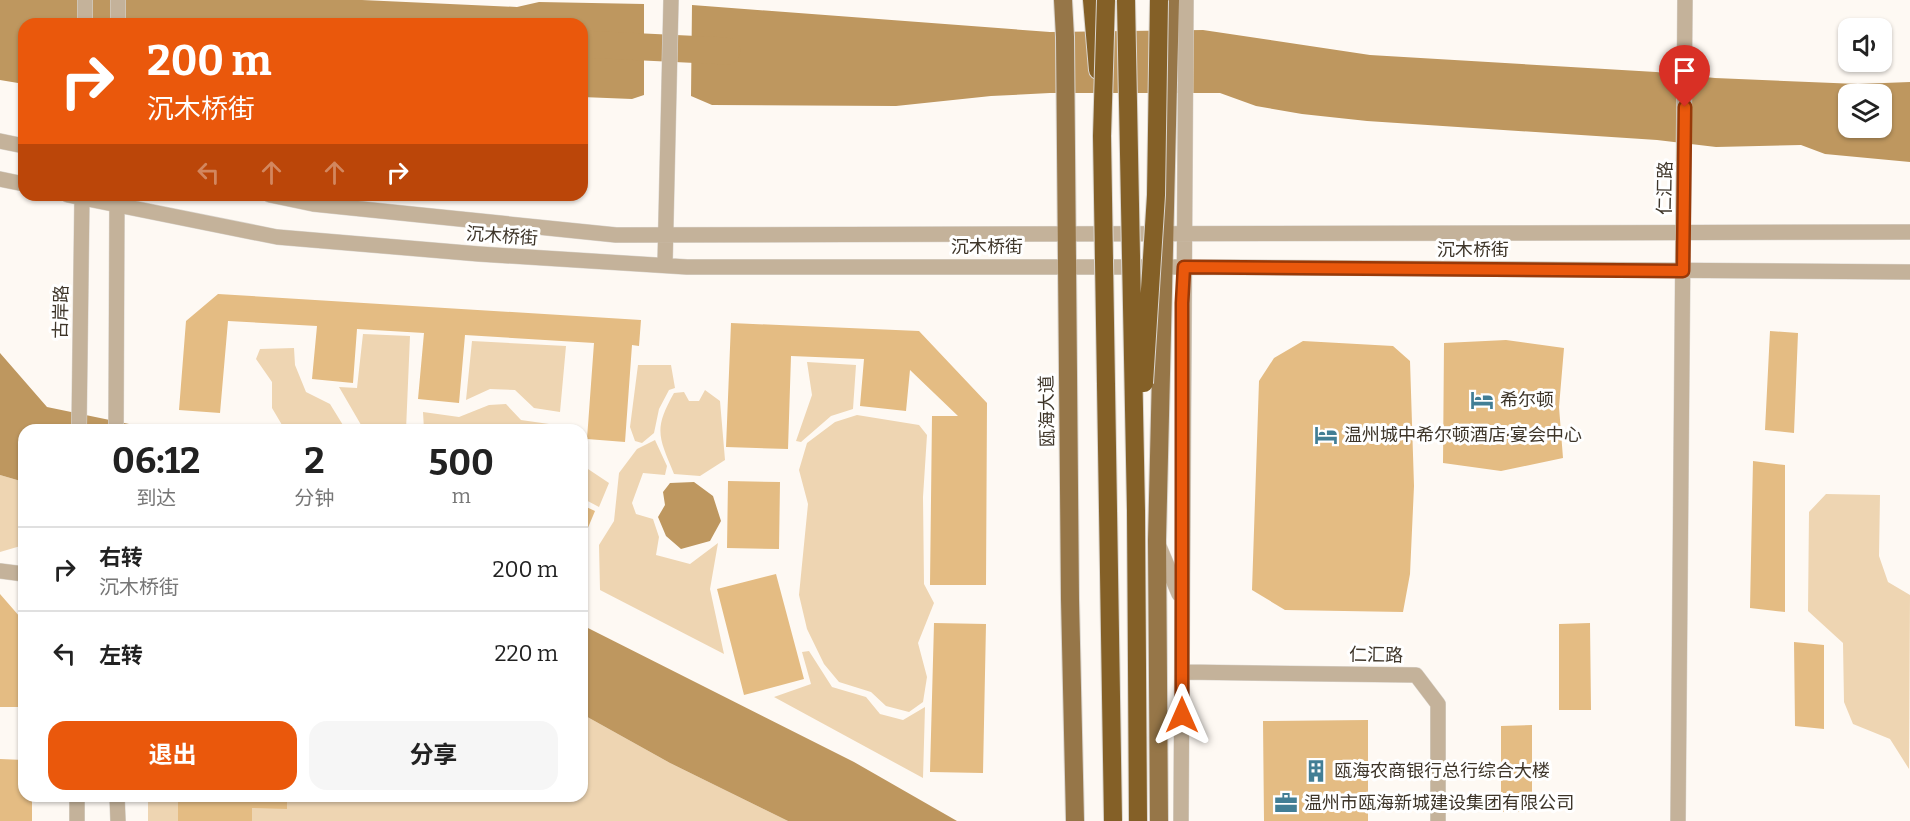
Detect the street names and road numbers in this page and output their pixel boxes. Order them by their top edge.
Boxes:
street label: 仁汇路 [1654,161,1676,215]
street label: 沉木桥街 [465,223,539,249]
street label: 沉木桥街 [951,236,1023,258]
street label: 沉木桥街 [1437,239,1509,261]
street label: 古岸路 [50,285,72,339]
street label: 瓯海大道 [1035,375,1059,447]
street label: 仁汇路 [1349,644,1403,666]

